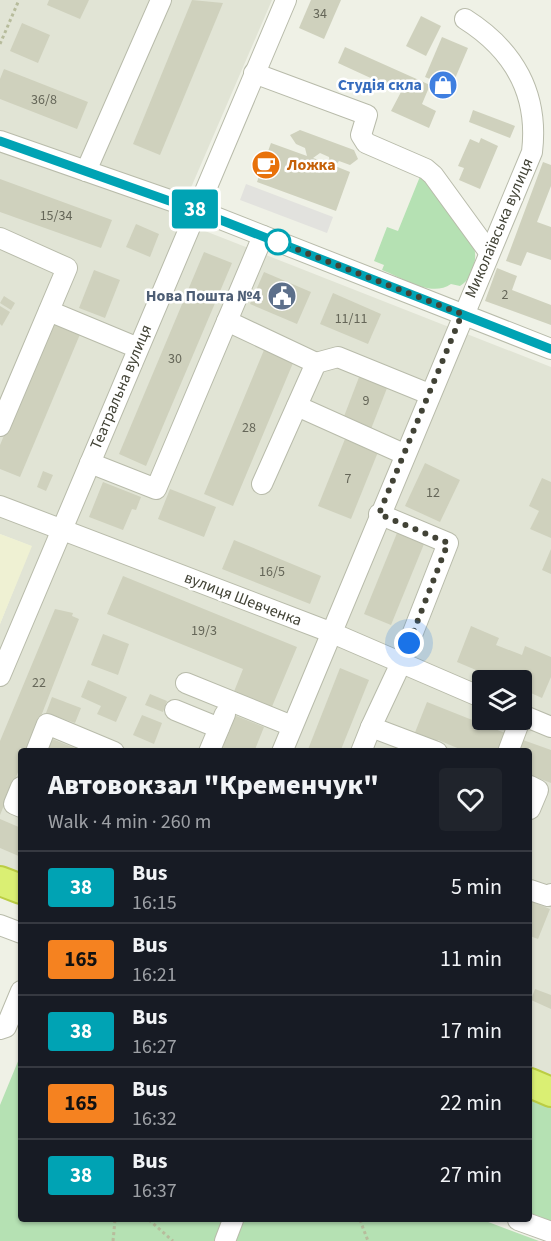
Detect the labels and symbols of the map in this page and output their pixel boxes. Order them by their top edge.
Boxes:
house number: 34 [313,4,327,24]
shop icon: Студія скла [427,69,459,101]
place label: Студія скла [338,74,422,96]
house number: 36/8 [31,90,57,110]
cafe icon: Ложка [250,149,282,181]
place label: Ложка [286,154,336,176]
street label: Миколаївська вулиця [460,155,538,301]
line badge: 38 [168,190,222,228]
house number: 15/34 [40,206,72,226]
unlabelled marker [265,229,291,255]
public building icon: Нова Пошта №4 [266,280,298,312]
place label: Нова Пошта №4 [146,285,262,307]
house number: 2 [502,285,509,305]
house number: 11/11 [335,309,367,329]
street label: Театральна вулиця [85,321,157,453]
house number: 30 [168,349,182,369]
house number: 9 [363,391,370,411]
house number: 28 [242,418,256,438]
house number: 7 [345,469,352,489]
house number: 12 [426,483,440,503]
house number: 16/5 [259,562,285,582]
street label: вулиця Шевченка [181,566,305,632]
house number: 19/3 [191,621,217,641]
your location [394,628,424,658]
house number: 22 [32,673,46,693]

